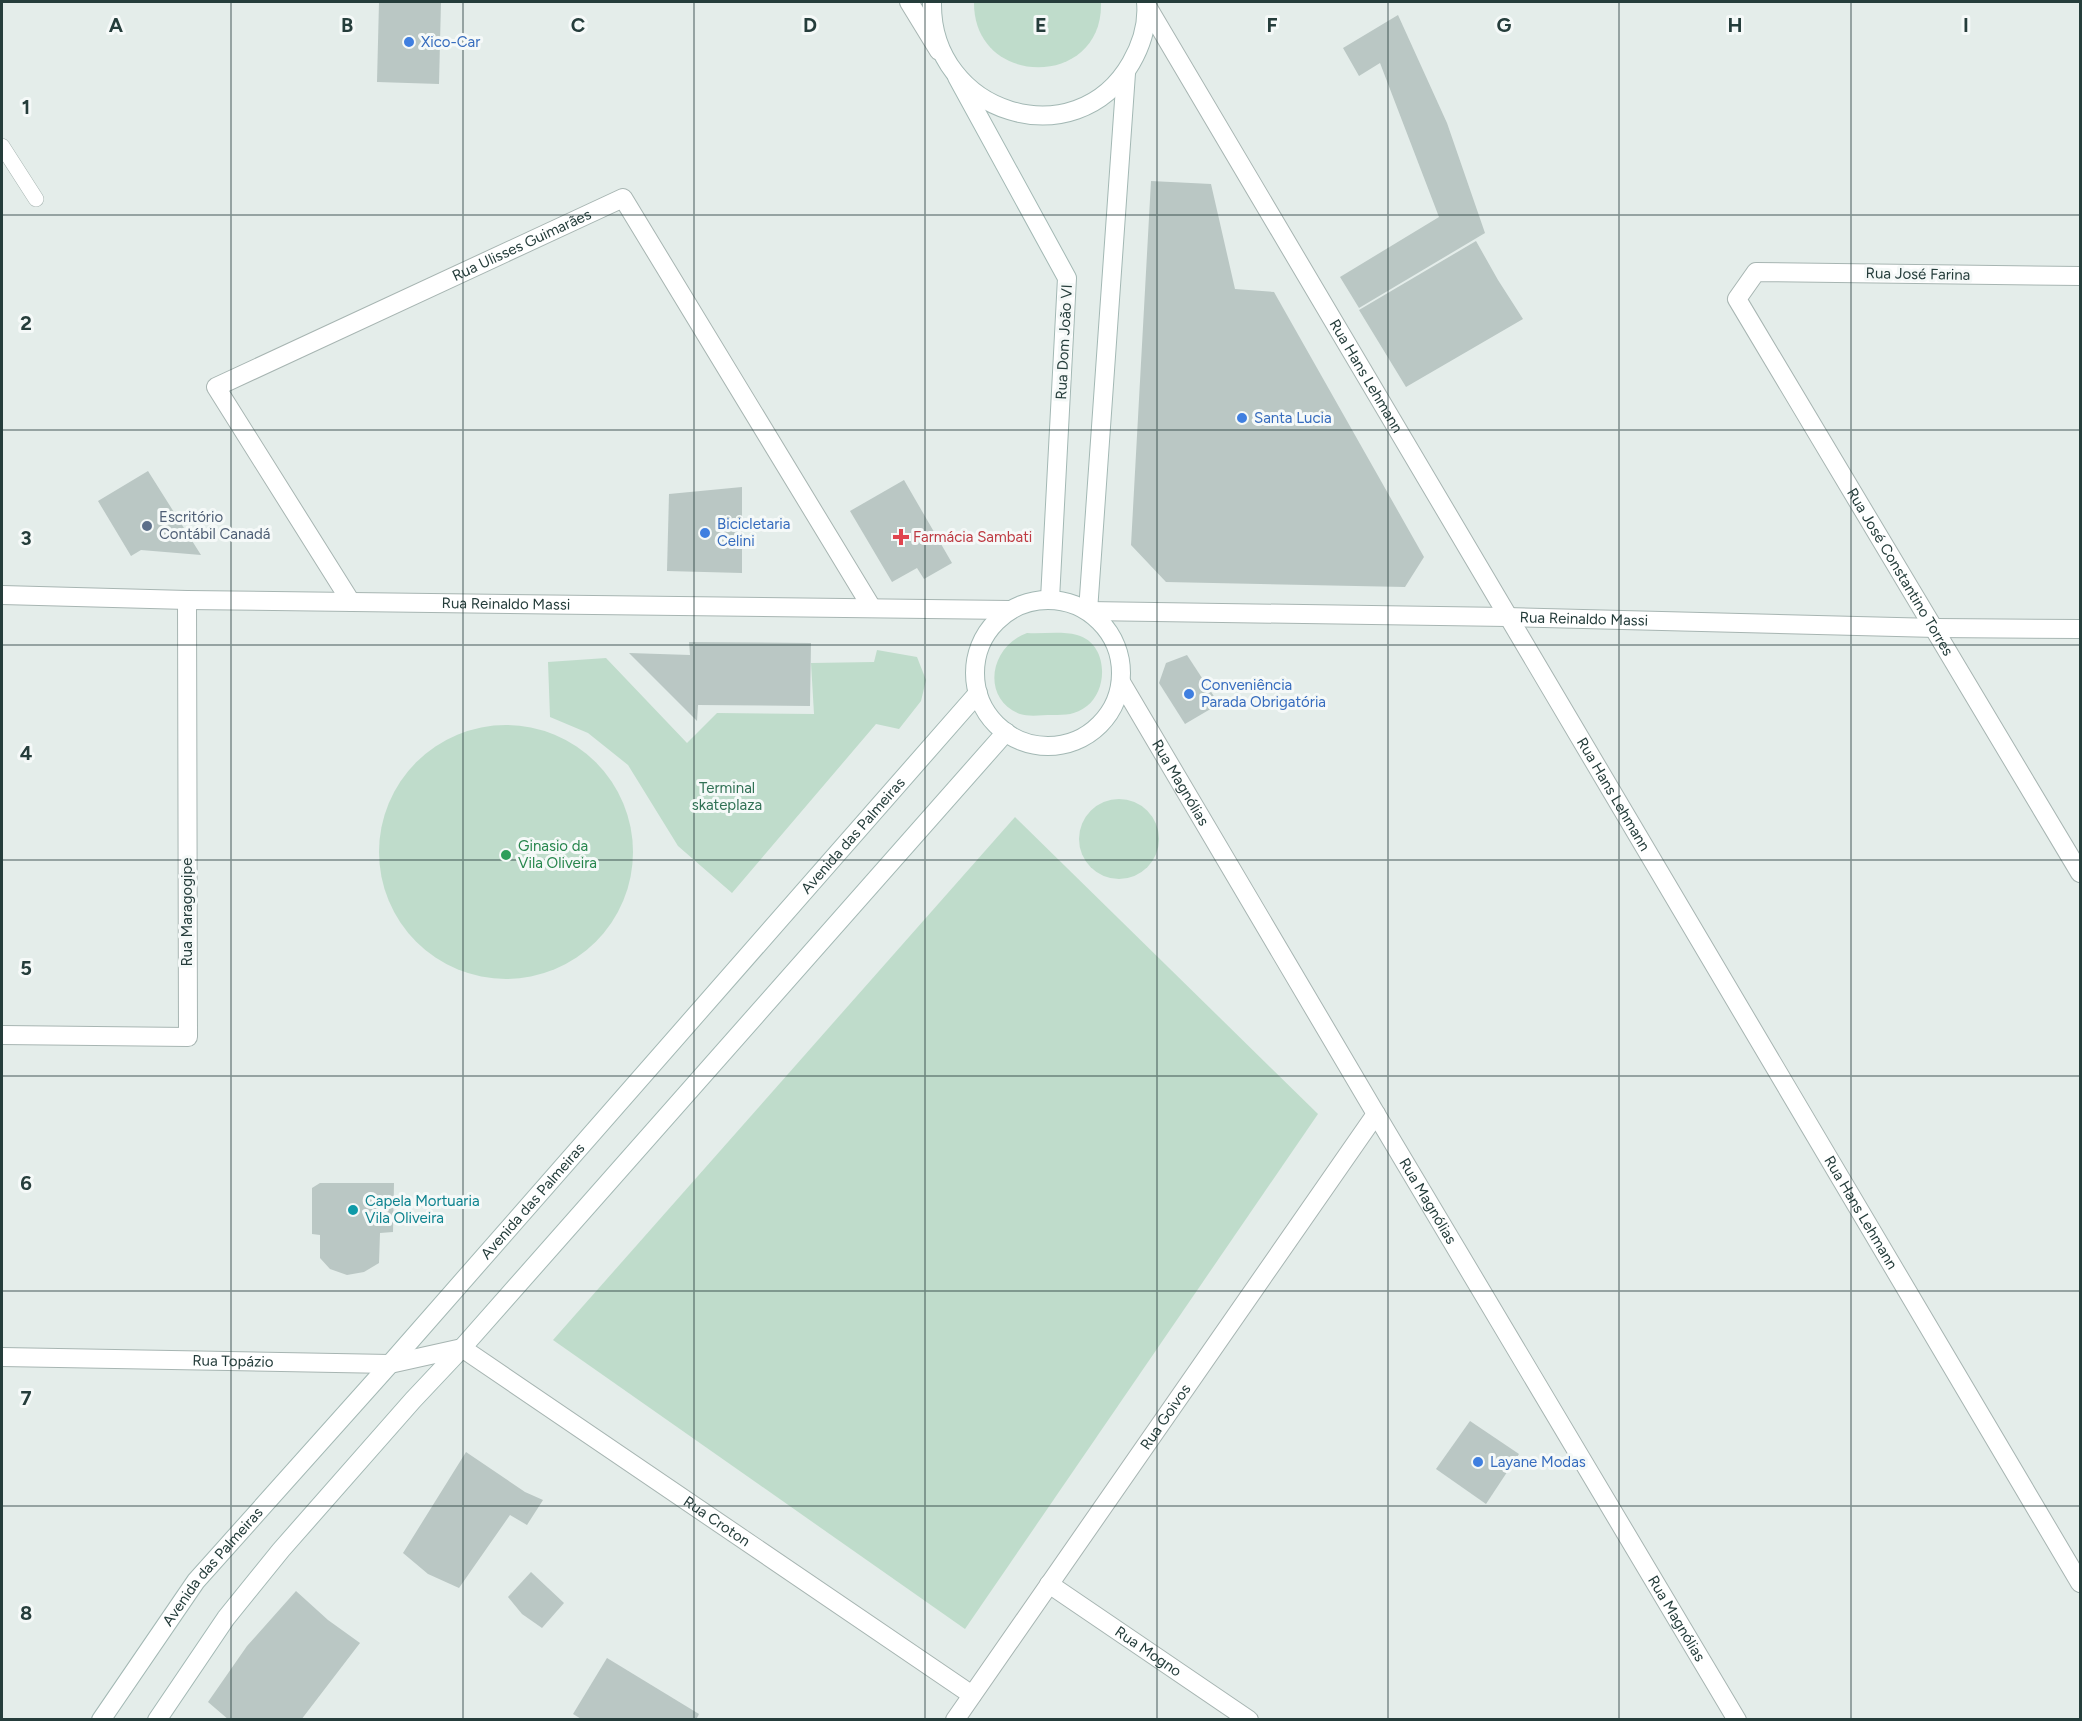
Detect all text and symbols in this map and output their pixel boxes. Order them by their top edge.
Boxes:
text: A [109,13,124,37]
text: B [341,13,353,37]
text: C [571,13,585,37]
text: D [803,13,817,37]
text: E [1035,13,1047,37]
text: F [1266,13,1278,37]
text: G [1497,13,1512,37]
text: H [1728,13,1743,37]
text: I [1963,13,1969,37]
place label: Xico-Car [421,33,480,51]
marker: Xico-Car [402,35,416,49]
text: 1 [22,95,30,119]
street label: Rua Ulisses Guimarães [449,205,594,285]
street label: Rua José Farina [1865,264,1971,284]
street label: Rua Dom João VI [1052,284,1076,400]
text: 2 [20,311,32,335]
street label: Rua Hans Lehmann [1325,316,1406,436]
place label: Santa Lucia [1254,409,1332,427]
marker: Santa Lucia [1235,411,1249,425]
street label: Rua José Constantino Torres [1843,485,1957,659]
place label: Escritório Contábil Canadá [159,508,270,543]
place label: Bicicletaria Celini [717,515,790,550]
marker: Escritório Contábil Canadá [140,519,154,533]
text: 3 [20,526,32,550]
marker: Bicicletaria Celini [698,526,712,540]
place label: Farmácia Sambati [913,528,1032,546]
marker: Farmácia Sambati [894,530,908,544]
street label: Rua Reinaldo Massi [441,594,570,614]
street label: Rua Reinaldo Massi [1519,608,1648,630]
place label: Conveniência Parada Obrigatória [1201,676,1326,711]
marker: Conveniência Parada Obrigatória [1182,687,1196,701]
street label: Rua Hans Lehmann [1573,734,1654,854]
street label: Rua Magnólias [1148,736,1213,829]
text: 4 [20,741,33,765]
street label: Avenida das Palmeiras [797,774,909,897]
park label: Terminal skateplaza [692,779,762,814]
place label: Ginasio da Vila Oliveira [518,837,597,872]
marker: Ginasio da Vila Oliveira [499,848,513,862]
street label: Rua Maragogipe [178,857,196,967]
text: 5 [20,956,32,980]
street label: Avenida das Palmeiras [477,1139,589,1263]
street label: Rua Hans Lehmann [1820,1153,1901,1273]
street label: Rua Magnólias [1395,1155,1460,1247]
text: 6 [20,1171,32,1195]
place label: Capela Mortuaria Vila Oliveira [365,1192,480,1227]
marker: Capela Mortuaria Vila Oliveira [346,1203,360,1217]
street label: Rua Topázio [192,1351,274,1371]
street label: Rua Goivos [1136,1381,1195,1453]
text: 7 [20,1386,32,1410]
place label: Layane Modas [1490,1453,1586,1471]
marker: Layane Modas [1471,1455,1485,1469]
street label: Rua Croton [680,1492,753,1550]
street label: Avenida das Palmeiras [159,1503,267,1630]
street label: Rua Magnólias [1644,1572,1709,1665]
text: 8 [20,1601,32,1625]
street label: Rua Mogno [1112,1623,1185,1681]

